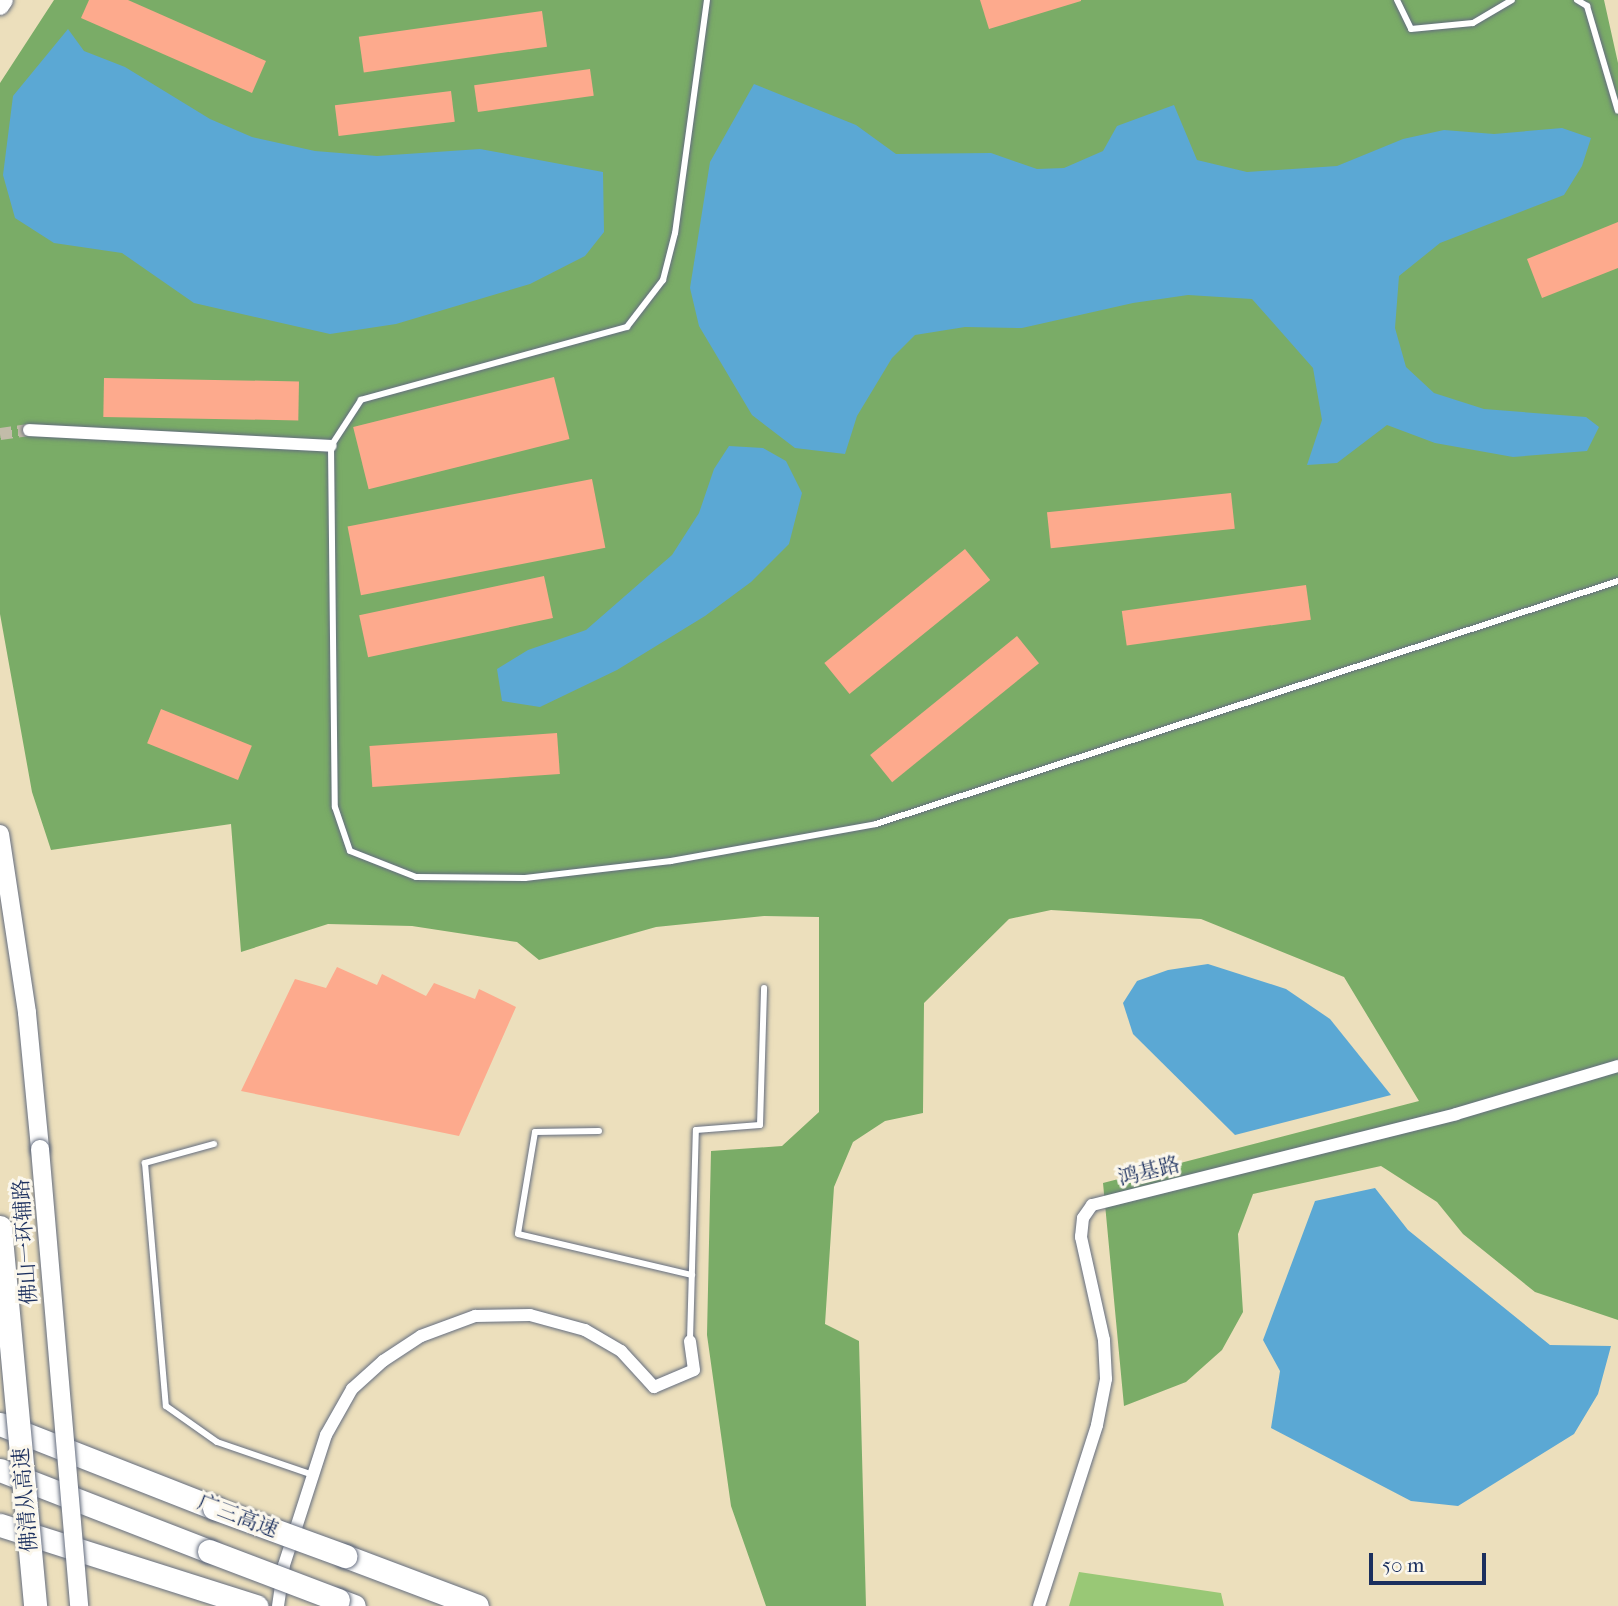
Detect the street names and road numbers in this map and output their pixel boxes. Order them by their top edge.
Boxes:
street label: 鸿基路 [1115,1151,1183,1191]
street label: 佛山一环辅路 [8,1178,42,1306]
street label: 佛清从高速 [8,1447,42,1553]
street label: 广三高速 [194,1489,282,1543]

